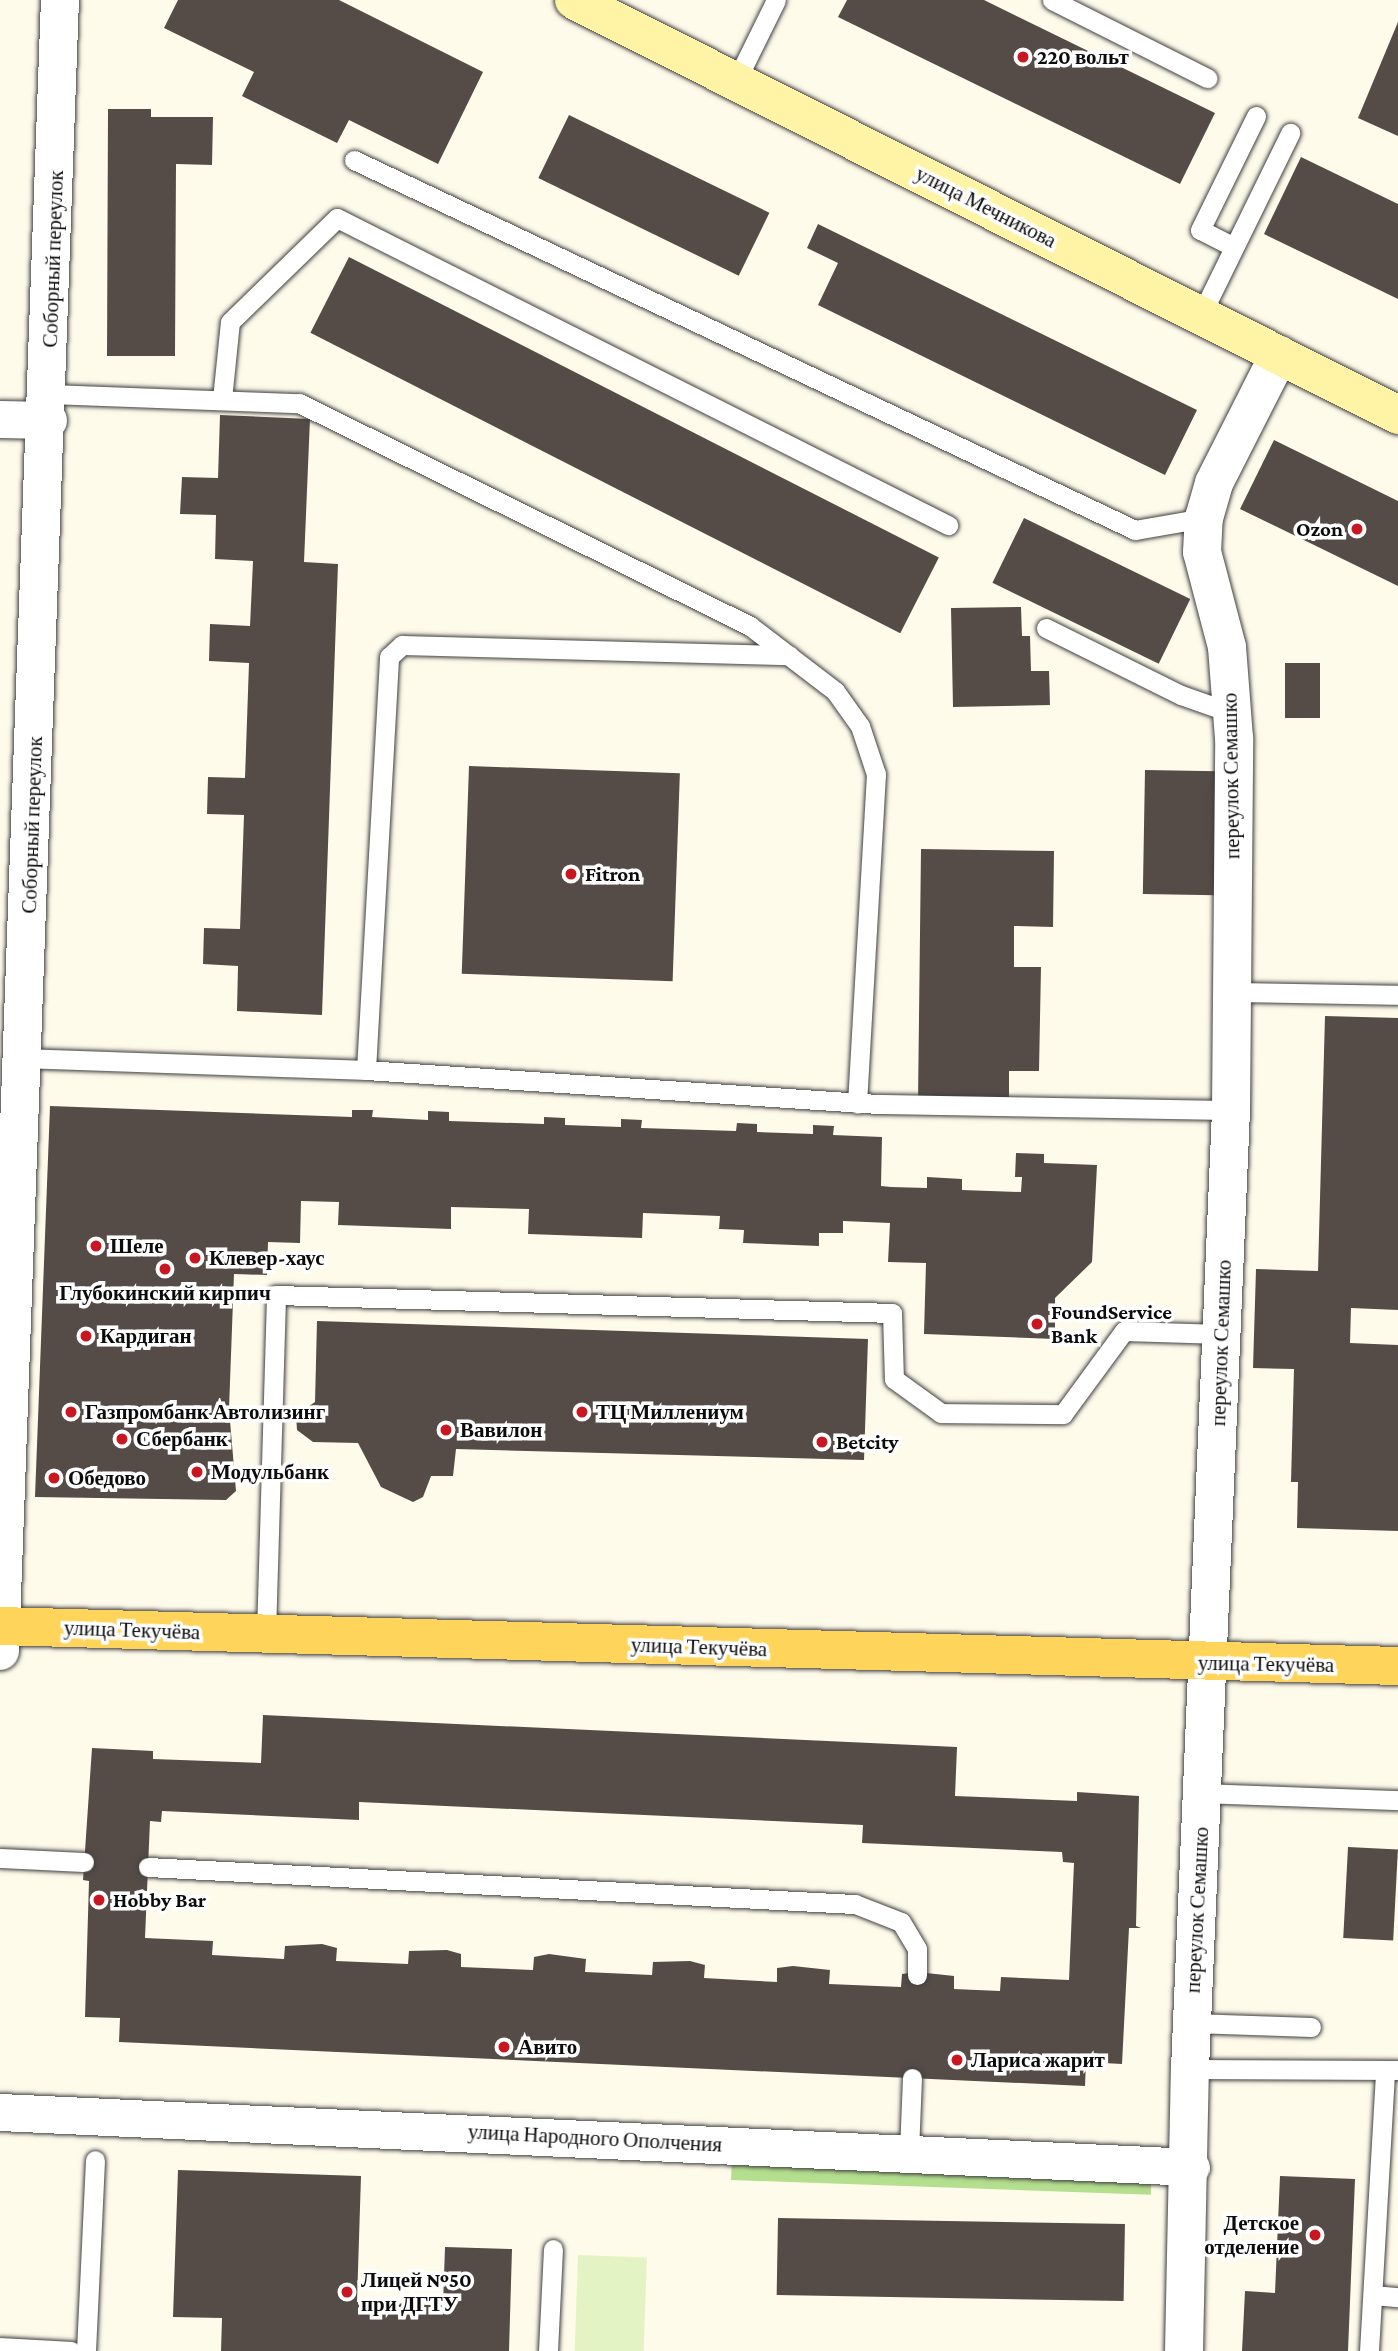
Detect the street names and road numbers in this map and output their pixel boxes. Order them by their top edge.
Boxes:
street label: улица Мечникова [911,161,1061,253]
street label: Соборный переулок [37,170,69,348]
street label: переулок Семашко [1217,693,1245,859]
street label: Соборный переулок [16,736,48,914]
street label: переулок Семашко [1206,1259,1236,1427]
street label: улица Текучёва [63,1615,201,1645]
street label: улица Текучёва [630,1632,768,1662]
street label: улица Текучёва [1198,1650,1334,1678]
street label: переулок Семашко [1180,1826,1214,1994]
street label: улица Народного Ополчения [467,2119,723,2157]

